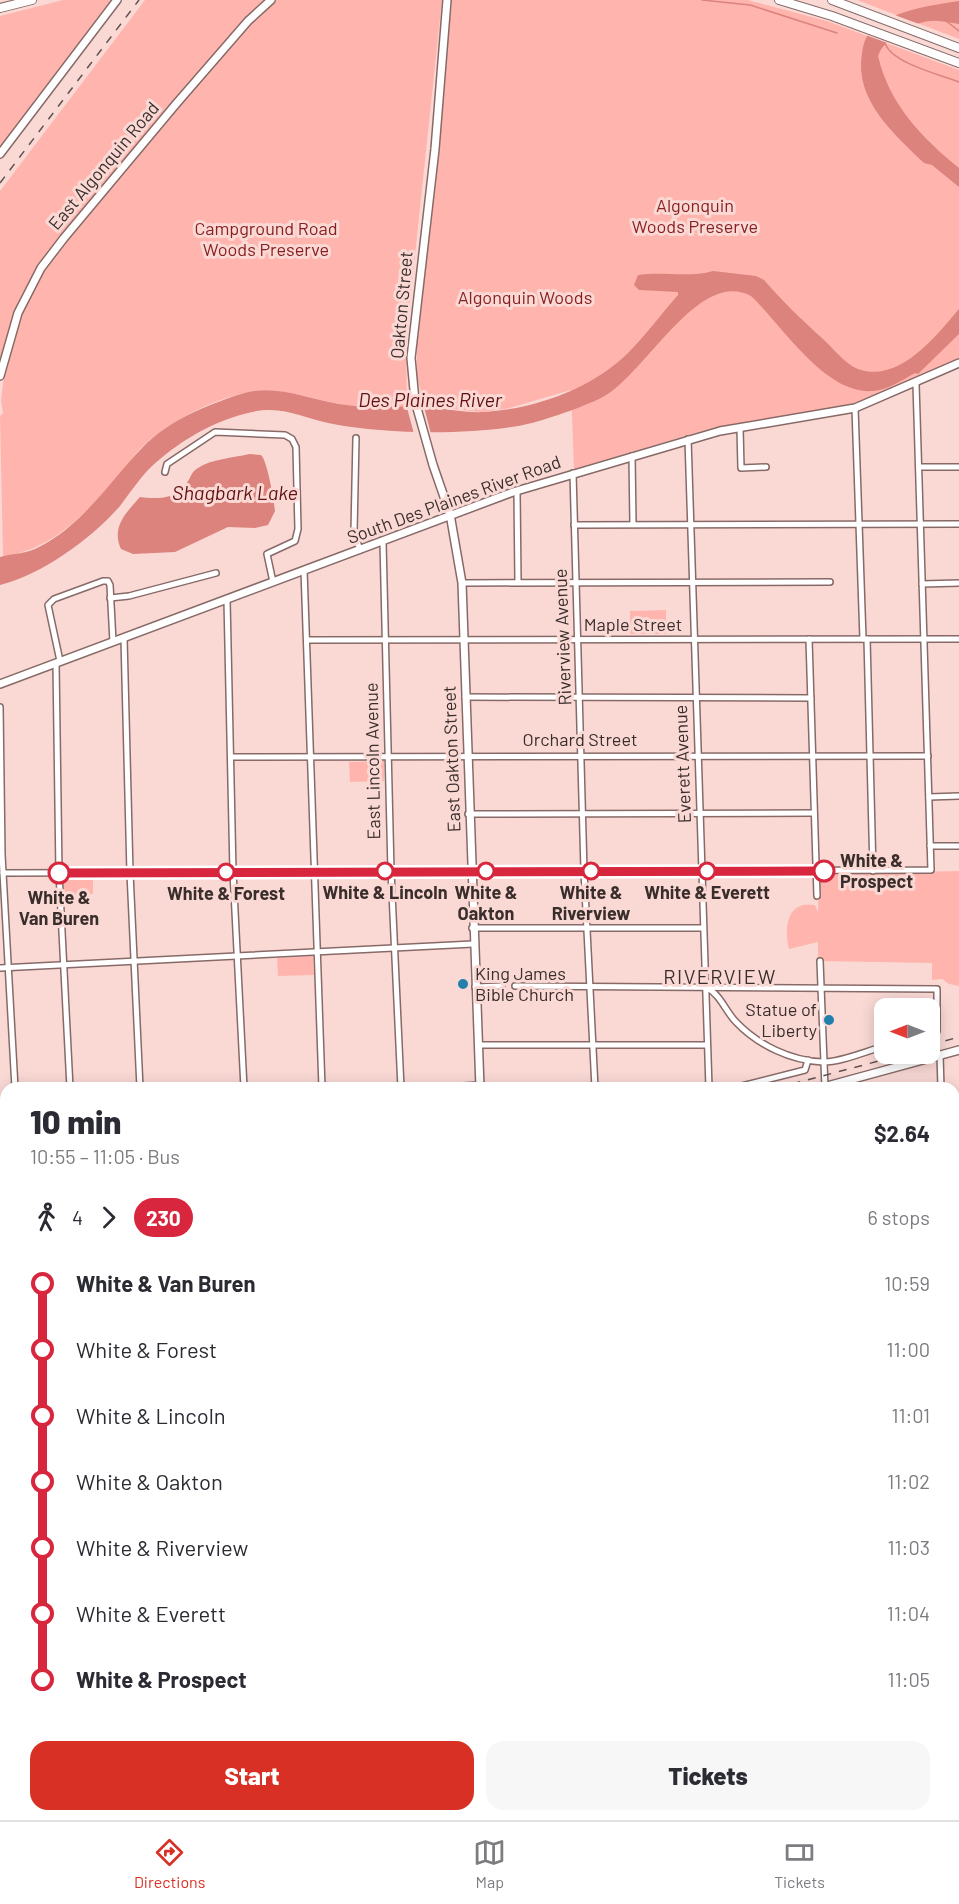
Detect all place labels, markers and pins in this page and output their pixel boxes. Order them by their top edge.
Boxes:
place label: White & Prospect [840,849,913,892]
marker: White & Prospect [813,860,835,882]
marker: White & Van Buren [48,862,70,884]
marker: White & Lincoln [376,862,394,880]
marker: White & Oakton [477,862,495,880]
marker: White & Riverview [582,862,600,880]
marker: White & Everett [698,862,716,880]
marker: White & Forest [217,863,235,881]
place label: White & Lincoln [322,881,448,903]
place label: White & Oakton [454,881,518,924]
place label: White & Riverview [552,881,630,924]
place label: White & Everett [644,881,770,903]
place label: White & Forest [167,882,285,904]
place label: White & Van Buren [19,886,99,929]
place label: King James Bible Church [475,962,574,1005]
marker: King James Bible Church [456,977,470,991]
place label: Statue of Liberty [745,998,817,1041]
marker: Statue of Liberty [822,1013,836,1027]

